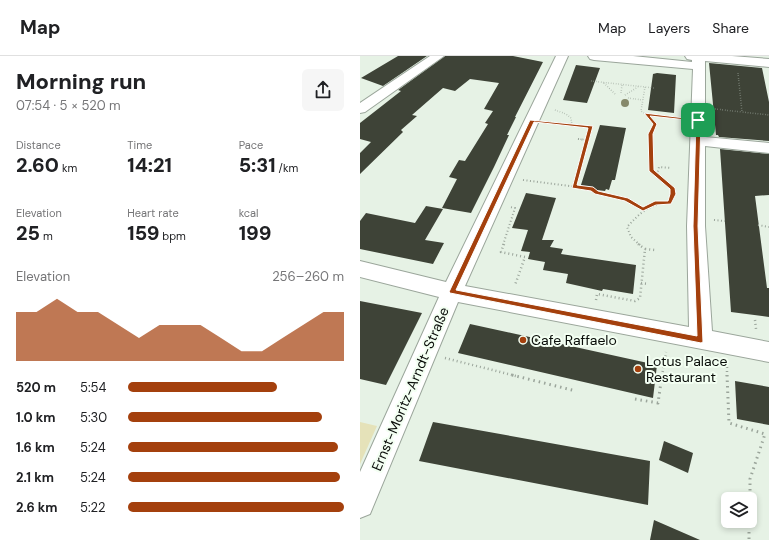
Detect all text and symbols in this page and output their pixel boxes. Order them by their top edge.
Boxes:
text: Map [20,15,60,40]
text: Map [598,19,626,37]
text: Layers [648,19,690,37]
text: Share [712,19,749,37]
text: Morning run [16,67,146,96]
button: share [302,69,344,111]
text: 07:54 · 5 × 520 m [16,97,121,114]
pin [681,103,715,137]
icon: arrive [687,109,709,131]
text: Distance [16,138,61,152]
text: Time [127,138,152,152]
text: Pace [239,138,263,152]
text: 2.60 [16,152,59,178]
text: 14:21 [127,152,172,178]
text: 5:31 [239,152,276,178]
text: km [59,161,77,175]
text: /km [276,161,298,175]
text: Elevation [16,206,62,220]
text: Heart rate [127,206,179,220]
text: kcal [239,206,259,220]
text: 25 [16,220,40,246]
text: 159 [127,220,159,246]
text: 199 [239,220,271,246]
text: m [40,229,53,243]
text: bpm [159,229,186,243]
text: Elevation [16,268,70,285]
text: 256–260 m [272,268,344,285]
street label: Ernst-Moritz-Arndt-Straße [367,304,453,474]
place label: Cafe Raffaelo [531,331,617,349]
marker: Cafe Raffaelo [518,335,528,345]
place label: Lotus Palace Restaurant [646,352,728,386]
marker: Lotus Palace Restaurant [633,364,643,374]
text: 520 m [16,379,56,396]
text: 5:54 [80,379,106,396]
text: 1.0 km [16,409,55,426]
text: 5:30 [80,409,107,426]
text: 1.6 km [16,439,55,456]
text: 5:24 [80,439,106,456]
text: 2.1 km [16,469,54,486]
text: 5:24 [80,469,106,486]
map controls [721,492,757,528]
button: layers [721,492,757,528]
text: 2.6 km [16,499,57,516]
text: 5:22 [80,499,106,516]

